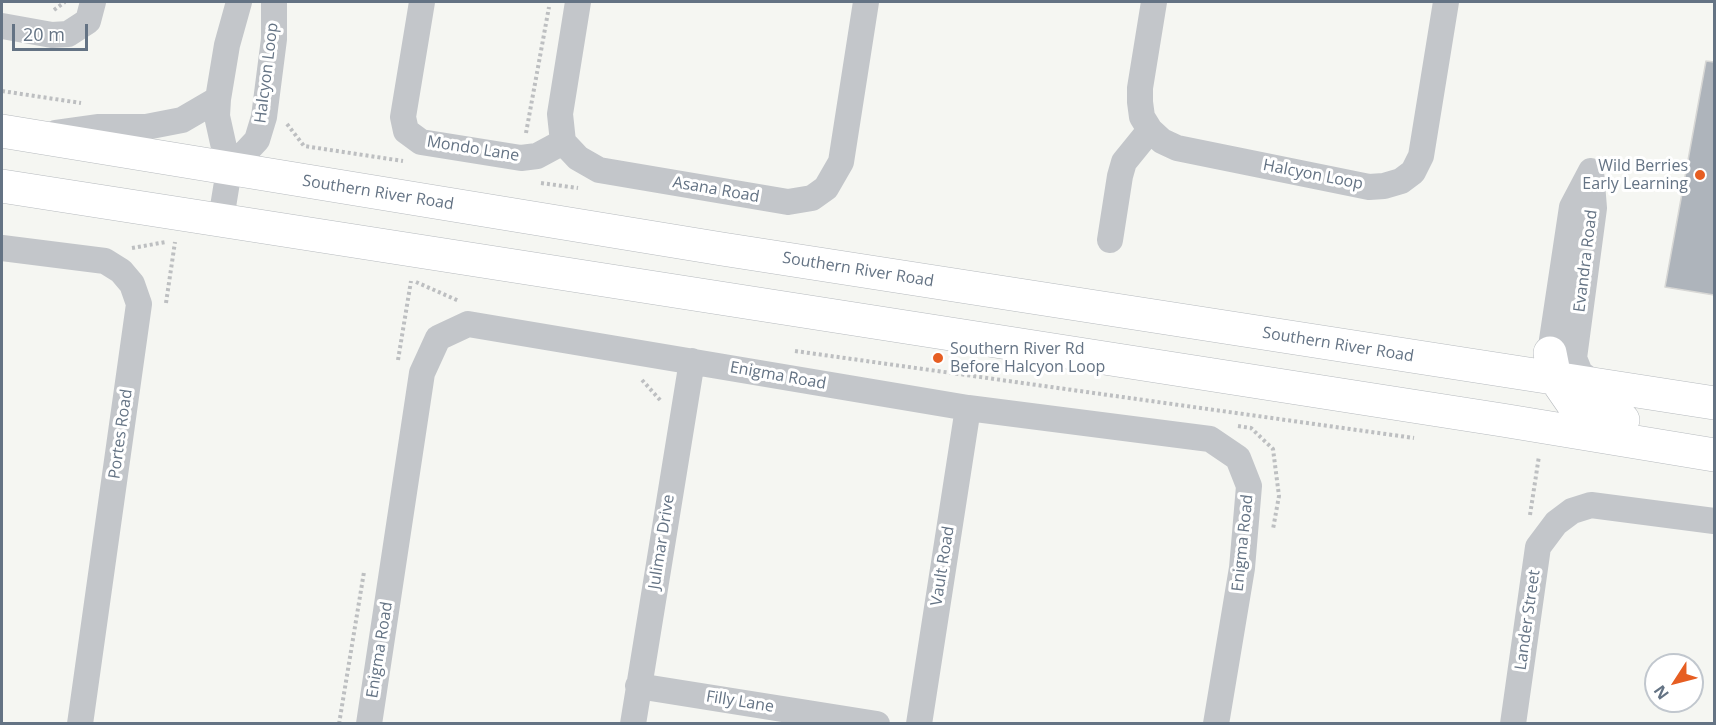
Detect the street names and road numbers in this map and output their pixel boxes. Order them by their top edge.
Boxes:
street label: Halcyon Loop [251,22,283,124]
street label: Mondo Lane [425,132,521,166]
street label: Halcyon Loop [1261,156,1365,194]
street label: Southern River Road [301,172,455,214]
street label: Asana Road [671,173,761,207]
street label: Evandra Road [1570,209,1602,313]
street label: Southern River Road [781,249,935,291]
street label: Southern River Road [1261,324,1415,366]
street label: Enigma Road [728,358,828,394]
street label: Portes Road [105,388,137,480]
street label: Julimar Drive [645,493,679,591]
street label: Enigma Road [1228,494,1258,592]
street label: Vault Road [927,525,959,607]
street label: Lander Street [1511,569,1545,671]
street label: Enigma Road [363,600,397,700]
street label: Filly Lane [705,687,775,717]

